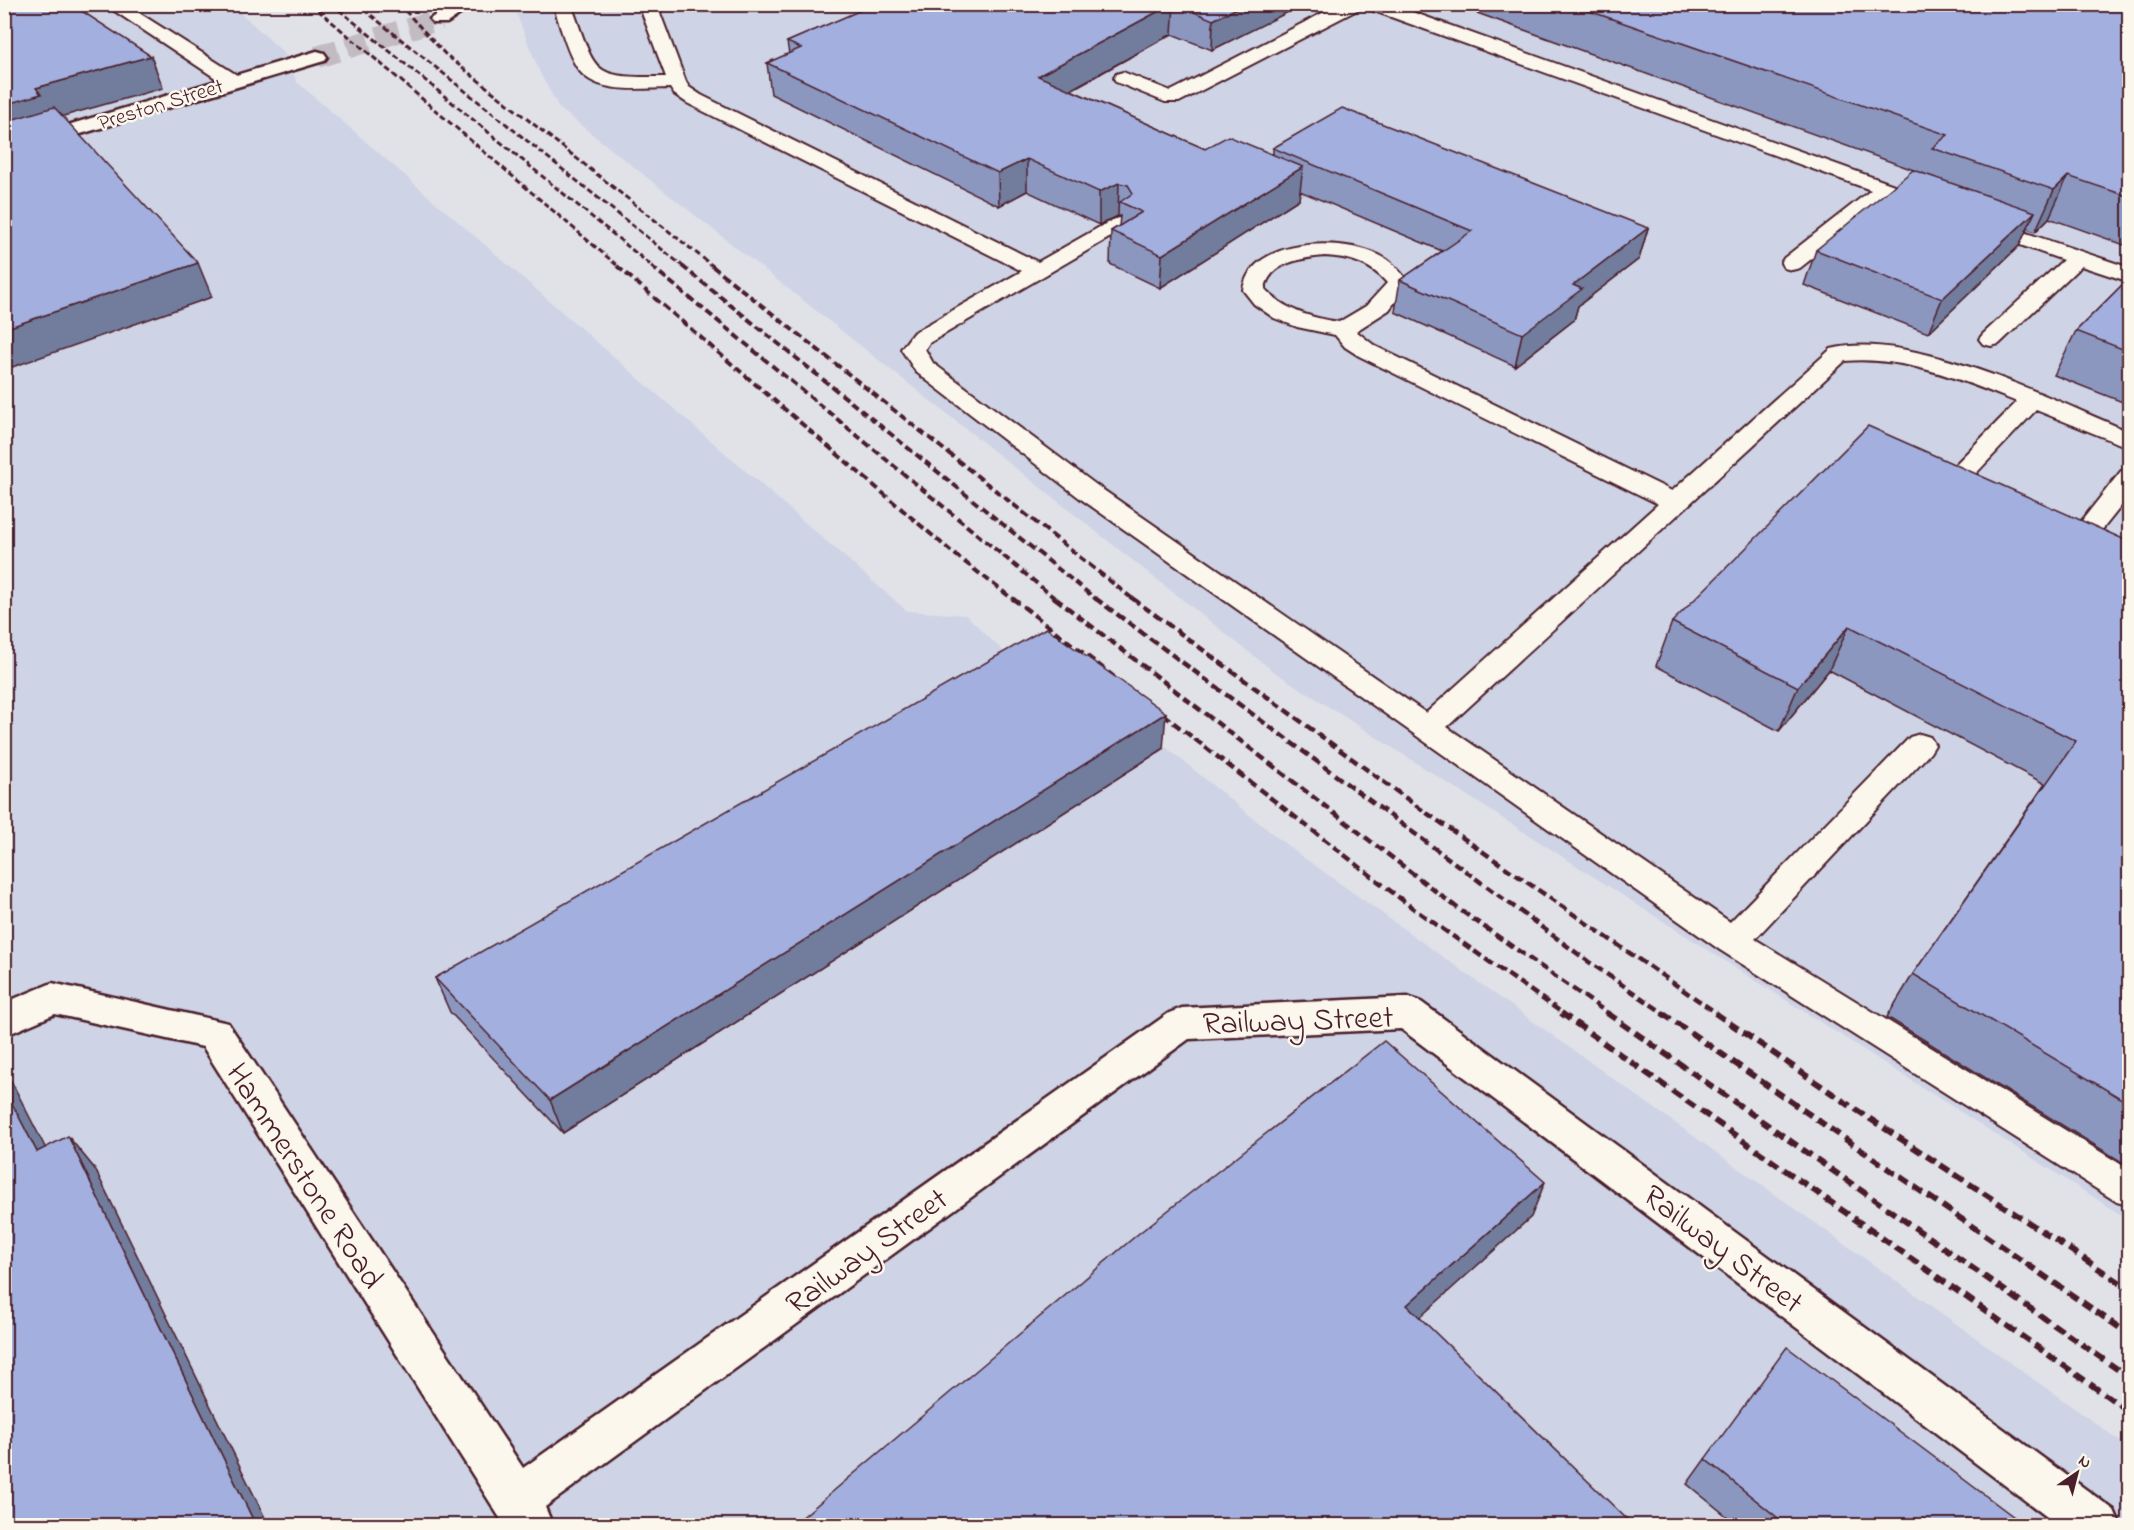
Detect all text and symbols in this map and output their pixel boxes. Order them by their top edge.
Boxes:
street label: Preston Street [94,71,228,140]
street label: Railway Street [1202,996,1395,1049]
street label: Hammerstone Road [212,1055,394,1299]
street label: Railway Street [1632,1175,1812,1327]
street label: Railway Street [777,1178,959,1328]
north arrow [2047,1443,2107,1503]
text: N [2073,1449,2096,1475]

